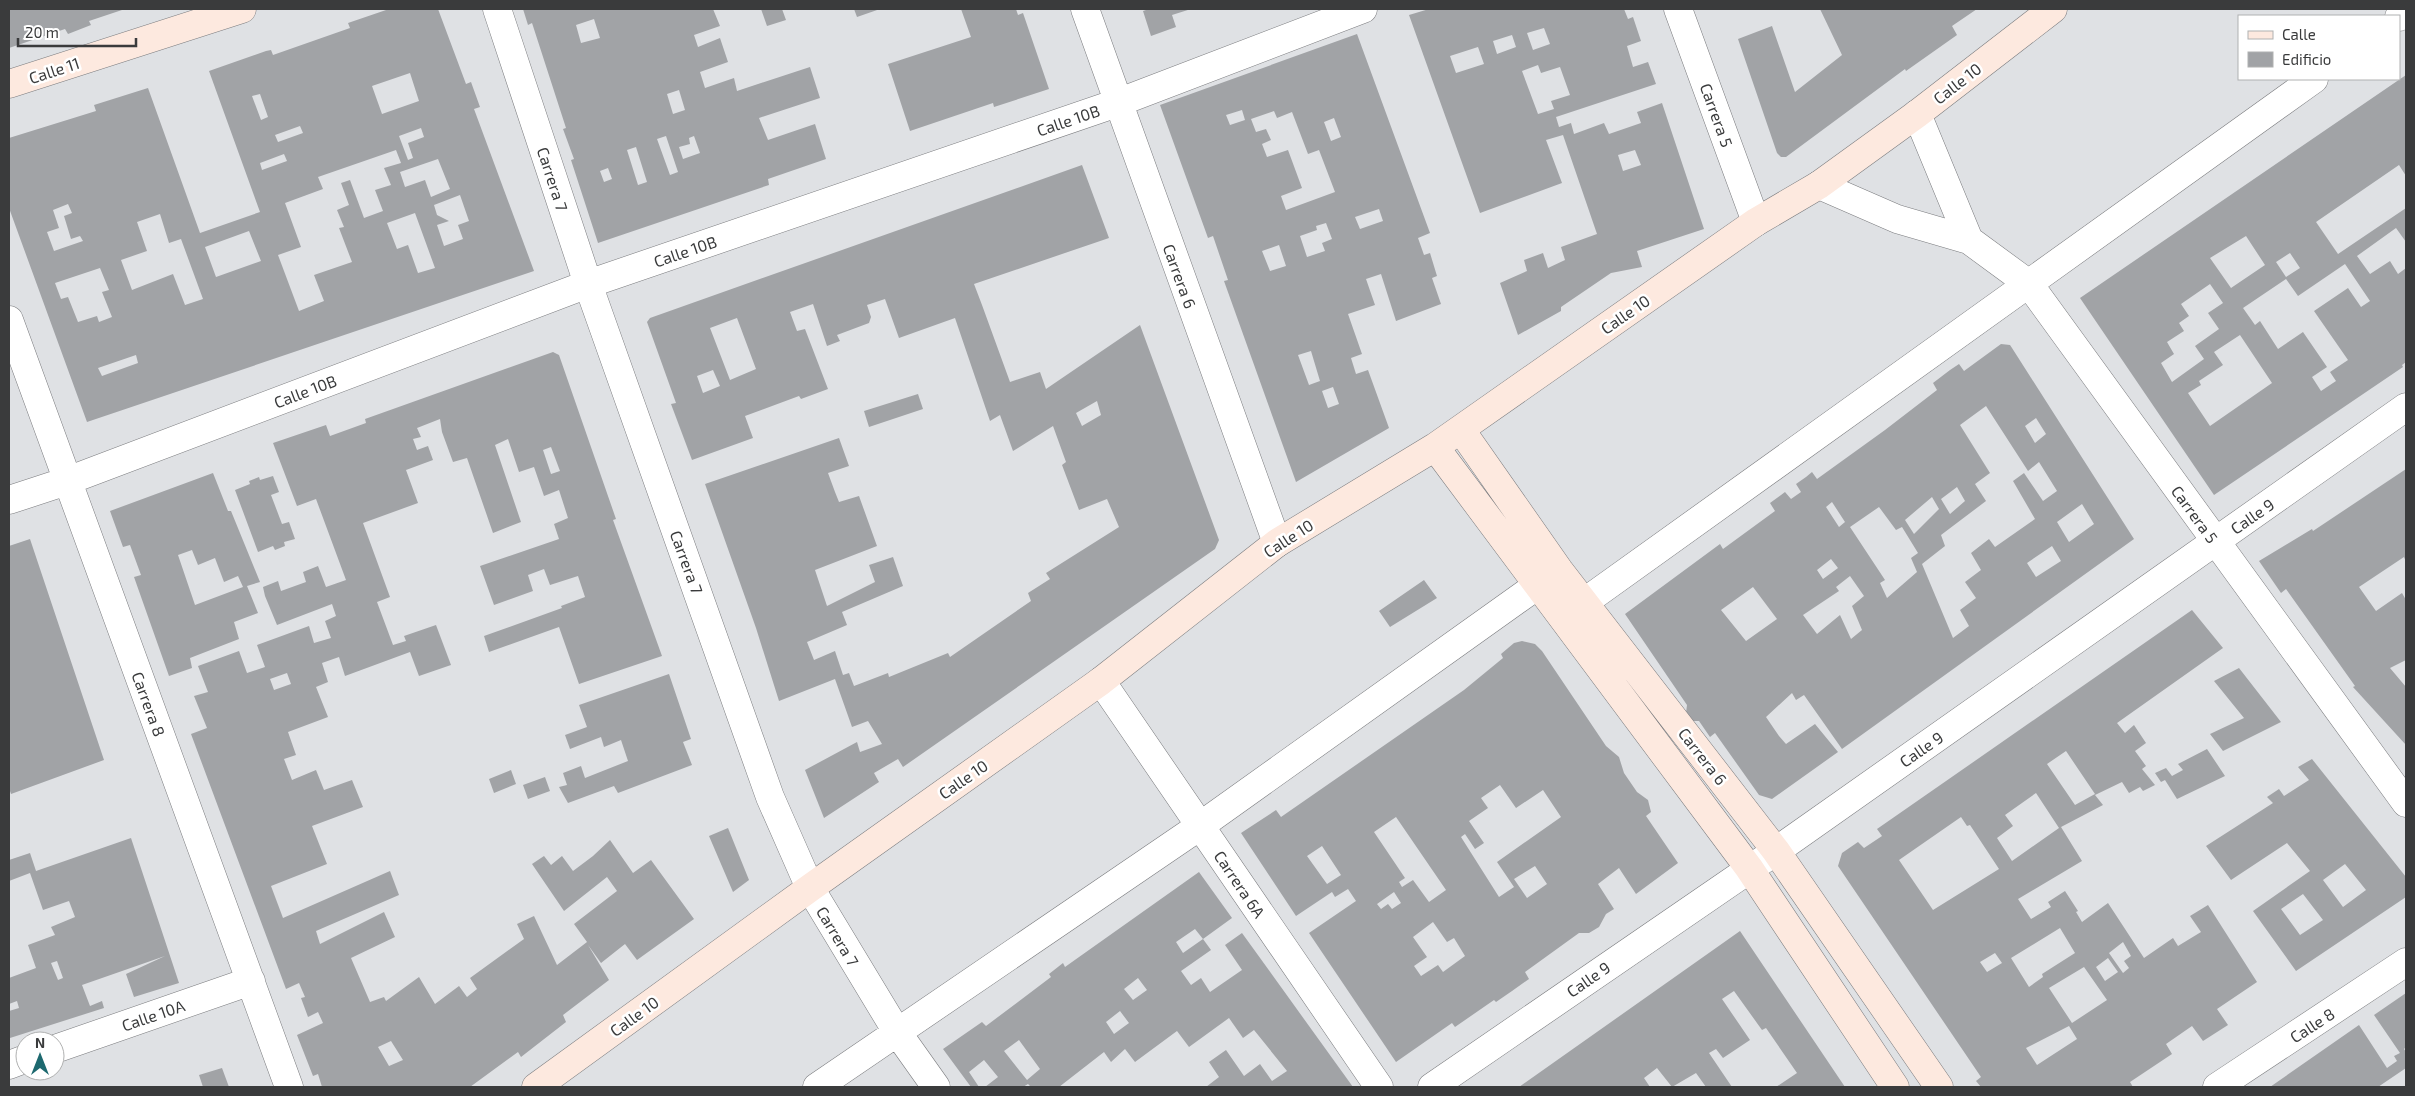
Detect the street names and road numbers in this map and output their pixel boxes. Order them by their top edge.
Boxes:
street label: Calle 11 [26,53,82,87]
street label: Calle 10 [1929,58,1985,108]
street label: Carrera 5 [1697,81,1737,149]
street label: Calle 10B [1034,100,1102,140]
street label: Carrera 7 [534,145,572,213]
street label: Calle 10B [651,231,719,271]
street label: Carrera 6 [1160,241,1200,311]
street label: Calle 10 [1597,290,1653,338]
street label: Calle 10B [271,370,339,412]
street label: Carrera 5 [2168,482,2222,546]
street label: Calle 9 [2227,494,2277,538]
street label: Calle 10 [1260,515,1316,561]
street label: Carrera 7 [667,528,707,596]
street label: Carrera 8 [129,669,169,739]
street label: Carrera 6 [1675,724,1731,788]
street label: Calle 9 [1896,727,1946,771]
street label: Calle 10 [935,755,991,803]
street label: Carrera 6A [1211,847,1269,921]
street label: Carrera 7 [813,903,863,969]
street label: Calle 9 [1563,957,1613,1001]
street label: Calle 10 [606,992,662,1040]
street label: Calle 10A [119,995,187,1035]
street label: Calle 8 [2286,1004,2338,1046]

